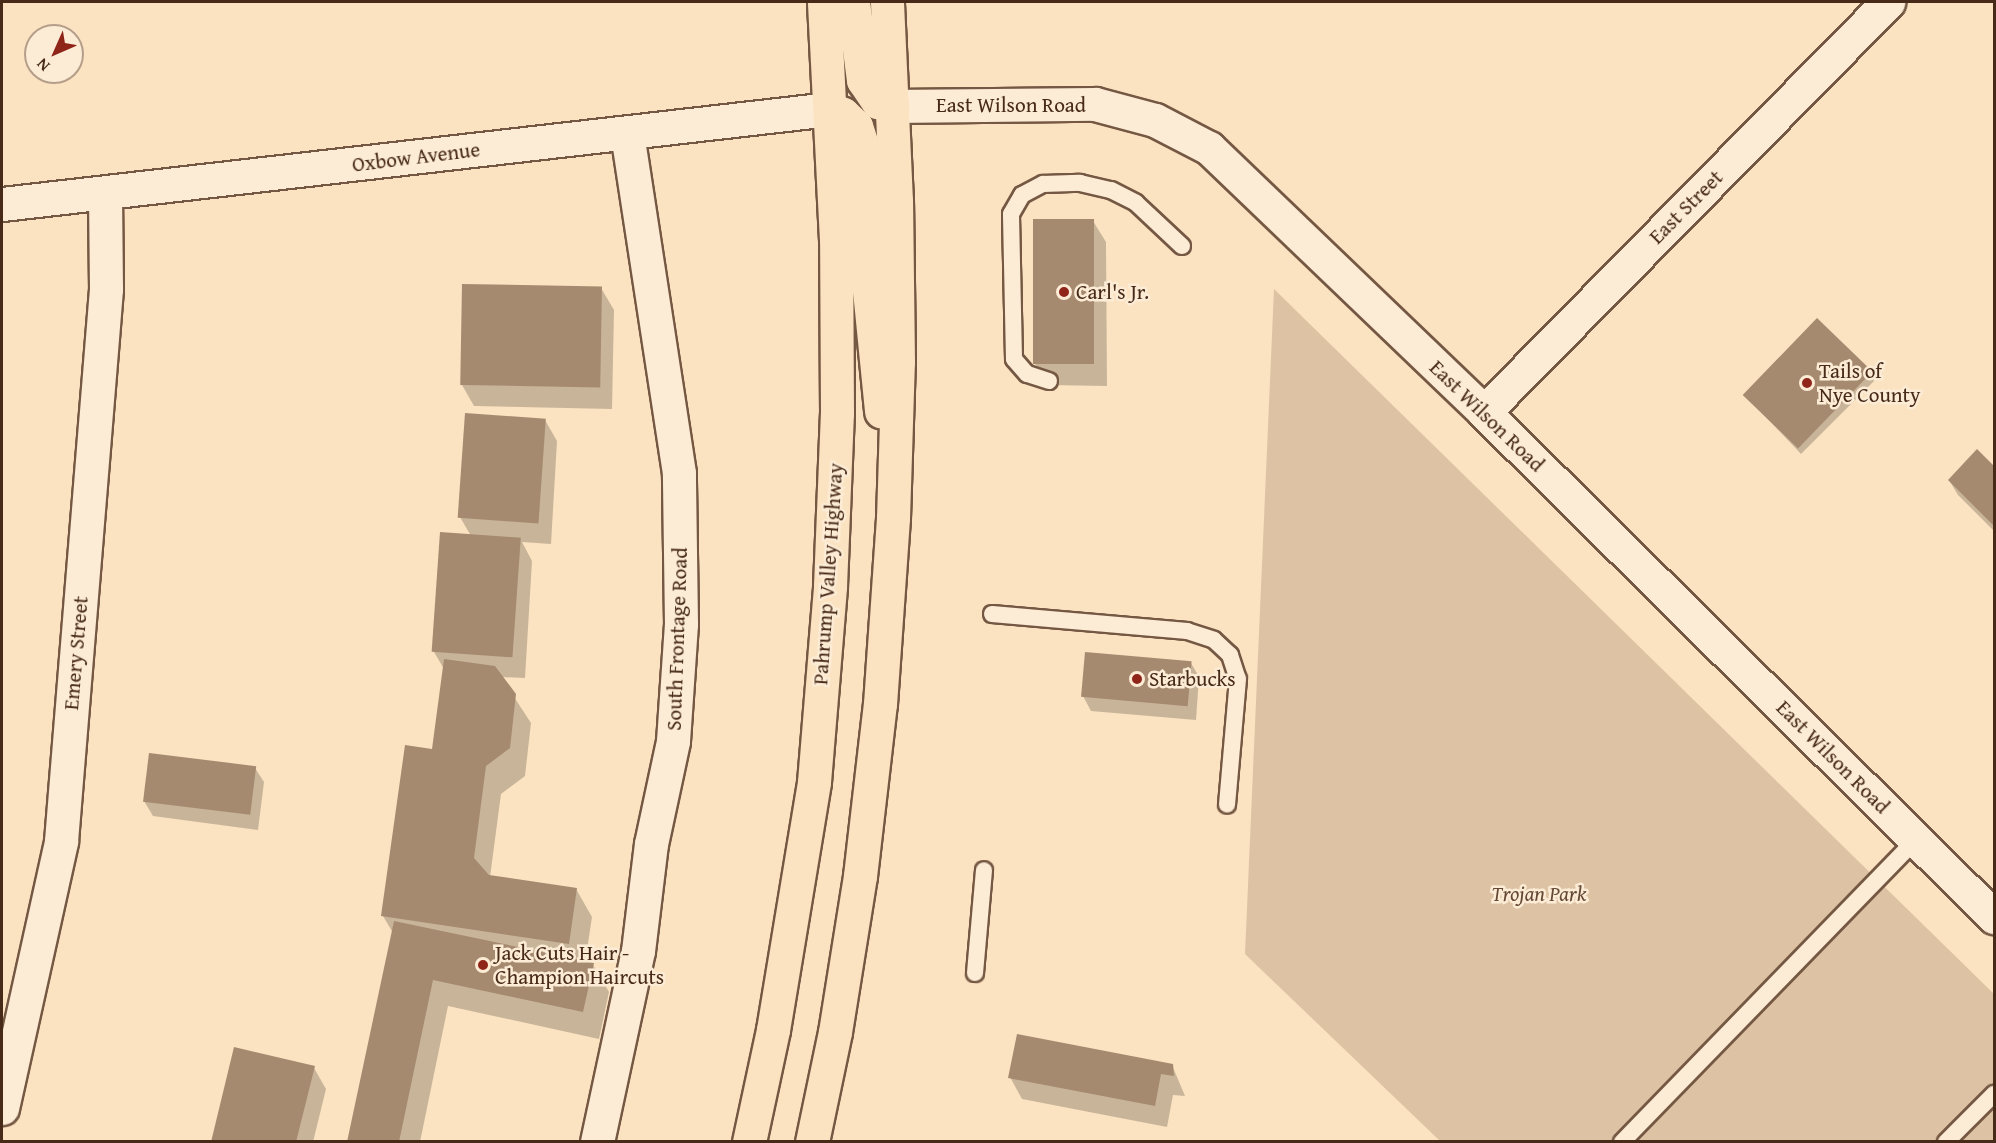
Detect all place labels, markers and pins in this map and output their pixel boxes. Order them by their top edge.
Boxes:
place label: Carl's Jr. [1076,279,1149,305]
marker: Carl's Jr. [1057,285,1071,299]
place label: Tails of Nye County [1819,358,1920,408]
marker: Tails of Nye County [1800,376,1814,390]
place label: Starbucks [1149,666,1235,692]
marker: Starbucks [1130,672,1144,686]
place label: Jack Cuts Hair - Champion Haircuts [495,940,664,990]
marker: Jack Cuts Hair - Champion Haircuts [476,958,490,972]

